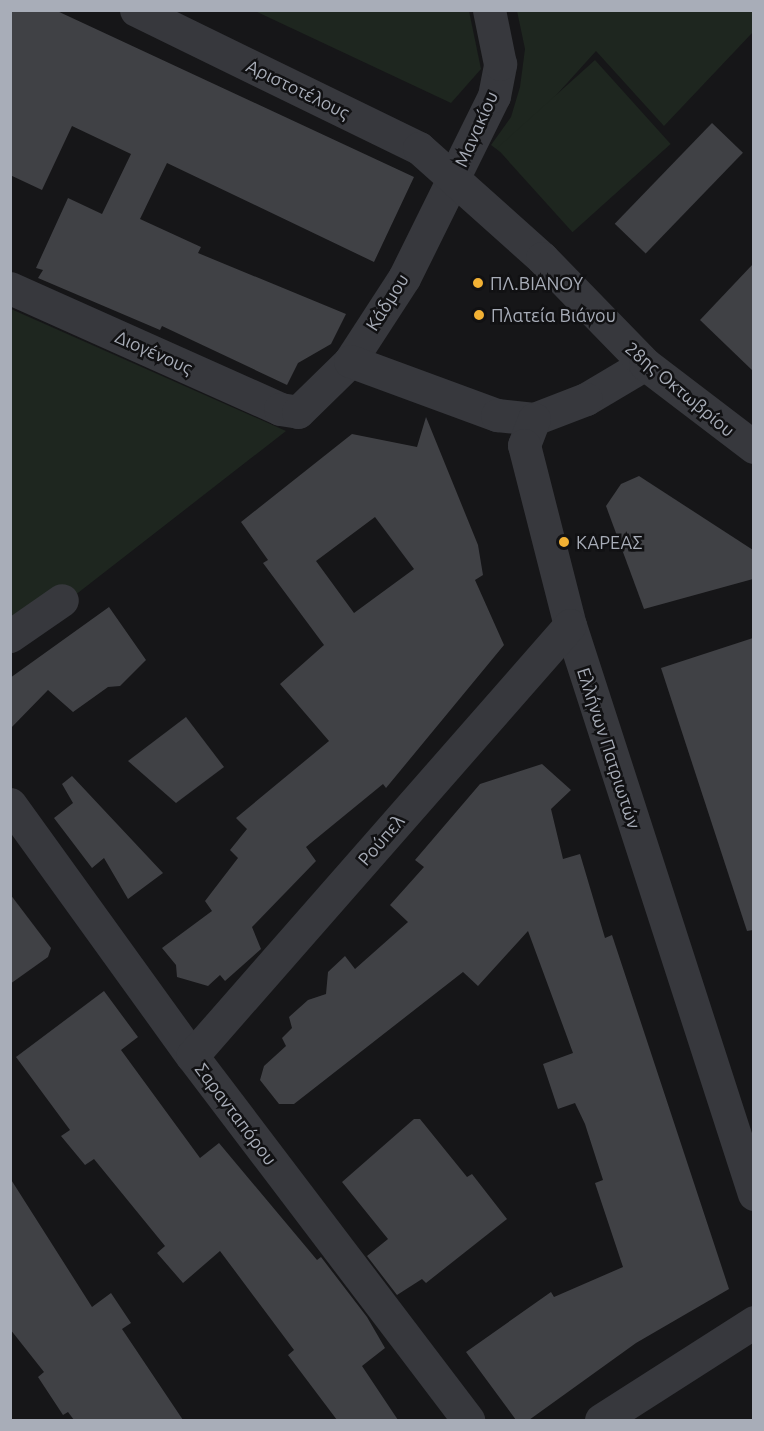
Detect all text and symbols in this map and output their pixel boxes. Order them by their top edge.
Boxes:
street label: Αριστοτέλους [243,55,353,123]
street label: Μανακίου [450,88,502,170]
street label: Κάδμου [361,269,413,335]
place label: ΠΛ.ΒΙΑΝΟΥ [490,272,583,294]
marker: ΠΛ.ΒΙΑΝΟΥ [471,276,485,290]
place label: Πλατεία Βιάνου [491,304,616,326]
marker: Πλατεία Βιάνου [472,308,486,322]
street label: Διογένους [112,325,196,379]
street label: 28ης Οκτωβρίου [621,337,739,441]
place label: ΚΑΡΕΑΣ [576,531,642,553]
marker: ΚΑΡΕΑΣ [557,535,571,549]
street label: Ελλήνων Πατριωτών [573,665,645,831]
street label: Ρούπελ [353,810,409,870]
street label: Σαρανταπόρου [191,1059,281,1169]

